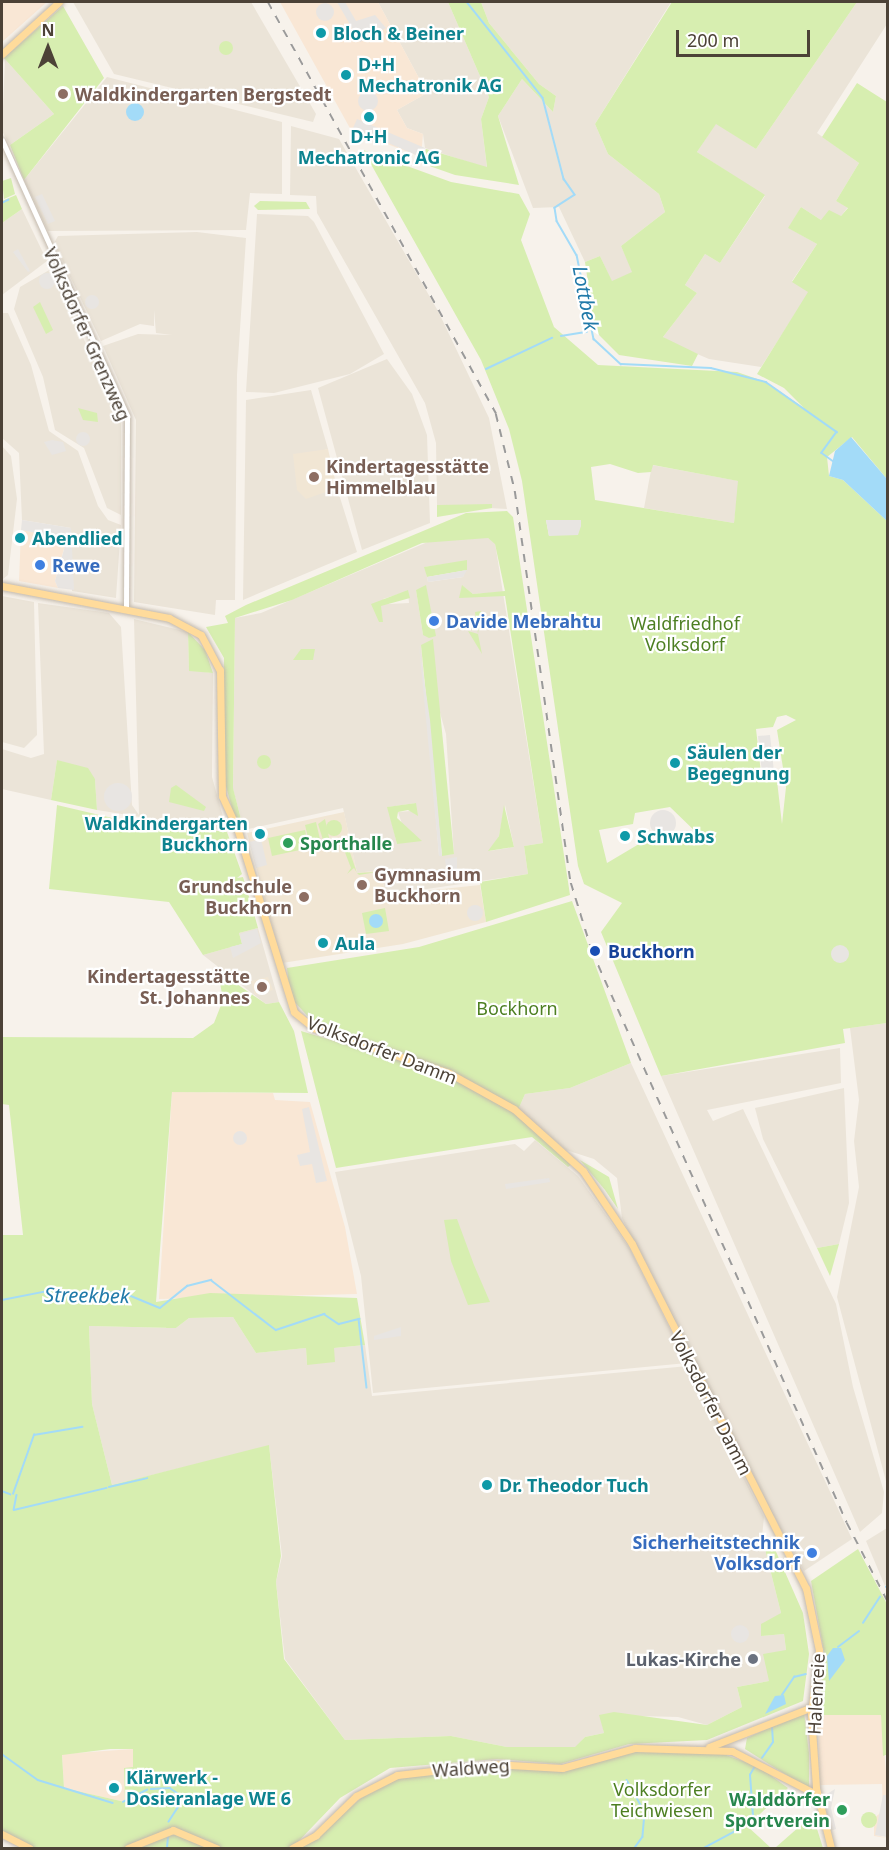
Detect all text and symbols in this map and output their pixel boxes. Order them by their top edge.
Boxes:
north arrow [18,18,78,78]
scale bar [679,18,812,56]
text: N [41,19,55,41]
place label: Bloch & Beiner [333,22,464,44]
marker: Bloch & Beiner [314,26,328,40]
text: 200 m [687,28,739,52]
place label: D+H Mechatronik AG [358,54,502,97]
marker: D+H Mechatronik AG [339,68,353,82]
place label: Waldkindergarten Bergstedt [75,83,332,105]
marker: Waldkindergarten Bergstedt [56,87,70,101]
marker: D+H Mechatronic AG [362,110,376,124]
place label: D+H Mechatronic AG [298,126,440,168]
street label: Volksdorfer Grenzweg [39,244,135,424]
water label: Lottbek [568,264,604,332]
place label: Kindertagesstätte Himmelblau [326,456,489,498]
marker: Kindertagesstätte Himmelblau [307,470,321,484]
place label: Abendlied [32,527,123,549]
marker: Abendlied [13,531,27,545]
place label: Rewe [52,554,100,576]
marker: Rewe [33,558,47,572]
place label: Davide Mebrahtu [446,610,601,632]
park label: Waldfriedhof Volksdorf [630,613,740,656]
marker: Davide Mebrahtu [427,614,441,628]
place label: Säulen der Begegnung [687,742,790,784]
marker: Säulen der Begegnung [668,756,682,770]
place label: Waldkindergarten Buckhorn [85,813,248,856]
place label: Schwabs [637,825,715,847]
marker: Waldkindergarten Buckhorn [253,827,267,841]
marker: Schwabs [618,829,632,843]
place label: Sporthalle [300,832,392,854]
marker: Sporthalle [281,836,295,850]
place label: Gymnasium Buckhorn [374,864,481,906]
place label: Grundschule Buckhorn [178,876,292,918]
marker: Gymnasium Buckhorn [355,878,369,892]
marker: Grundschule Buckhorn [297,890,311,904]
place label: Aula [335,932,375,954]
marker: Aula [316,936,330,950]
place label: Buckhorn [608,940,695,962]
marker: Buckhorn [586,942,604,960]
place label: Kindertagesstätte St. Johannes [87,966,250,1008]
marker: Kindertagesstätte St. Johannes [255,980,269,994]
park label: Bockhorn [476,997,558,1019]
street label: Volksdorfer Damm [304,1011,460,1089]
water label: Streekbek [44,1282,130,1308]
street label: Volksdorfer Damm [665,1327,757,1479]
place label: Dr. Theodor Tuch [499,1474,649,1496]
marker: Dr. Theodor Tuch [480,1478,494,1492]
place label: Sicherheitstechnik Volksdorf [632,1532,800,1574]
marker: Sicherheitstechnik Volksdorf [805,1546,819,1560]
place label: Lukas-Kirche [626,1648,741,1670]
marker: Lukas-Kirche [746,1652,760,1666]
street label: Halenreie [803,1653,829,1735]
street label: Waldweg [432,1755,510,1781]
place label: Klärwerk - Dosieranlage WE 6 [126,1767,291,1810]
park label: Volksdorfer Teichwiesen [611,1779,713,1822]
marker: Klärwerk - Dosieranlage WE 6 [107,1781,121,1795]
place label: Walddörfer Sportverein [725,1789,830,1832]
marker: Walddörfer Sportverein [835,1803,849,1817]

